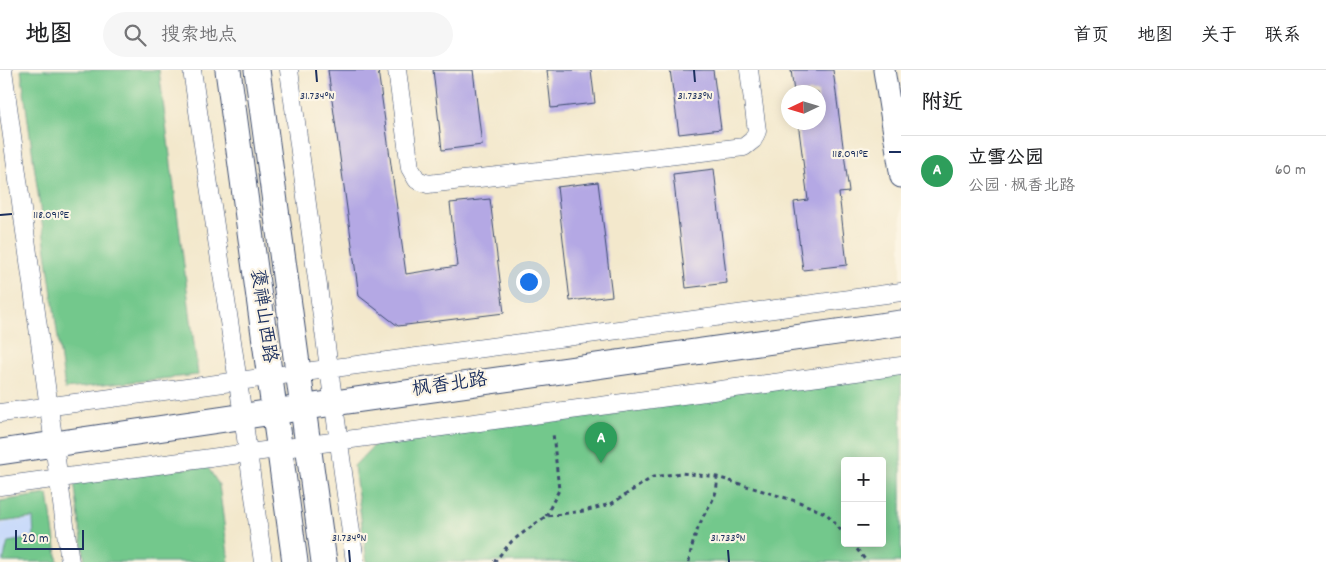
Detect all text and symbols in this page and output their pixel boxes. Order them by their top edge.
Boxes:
search box [103,12,453,57]
text: 地图 [25,19,73,53]
icon: search [121,21,149,49]
text: 搜索地点 [161,23,237,50]
text: 首页 [1073,24,1109,49]
text: 地图 [1137,24,1173,49]
text: 关于 [1201,24,1237,49]
text: 联系 [1265,24,1301,49]
north arrow [781,85,826,130]
text: 31.734°N [300,88,334,105]
text: 31.733°N [678,88,713,105]
text: 附近 [921,89,963,119]
text: 118.091°E [832,146,869,163]
text: 立雪公园 [968,146,1044,173]
text: A [933,159,941,182]
text: 60 m [1275,159,1306,182]
text: 公园 · 枫香北路 [968,175,1075,198]
text: 118.091°E [33,207,70,224]
street label: 褒禅山西路 [242,267,282,365]
your location [516,269,542,295]
street label: 枫香北路 [410,367,490,405]
pin: A [585,422,617,463]
map controls [841,457,886,547]
button: + [841,457,886,502]
button: − [841,502,886,547]
scale bar [15,527,84,550]
text: 20 m [22,529,49,549]
text: 31.734°N [332,530,366,547]
text: 31.733°N [711,530,746,547]

